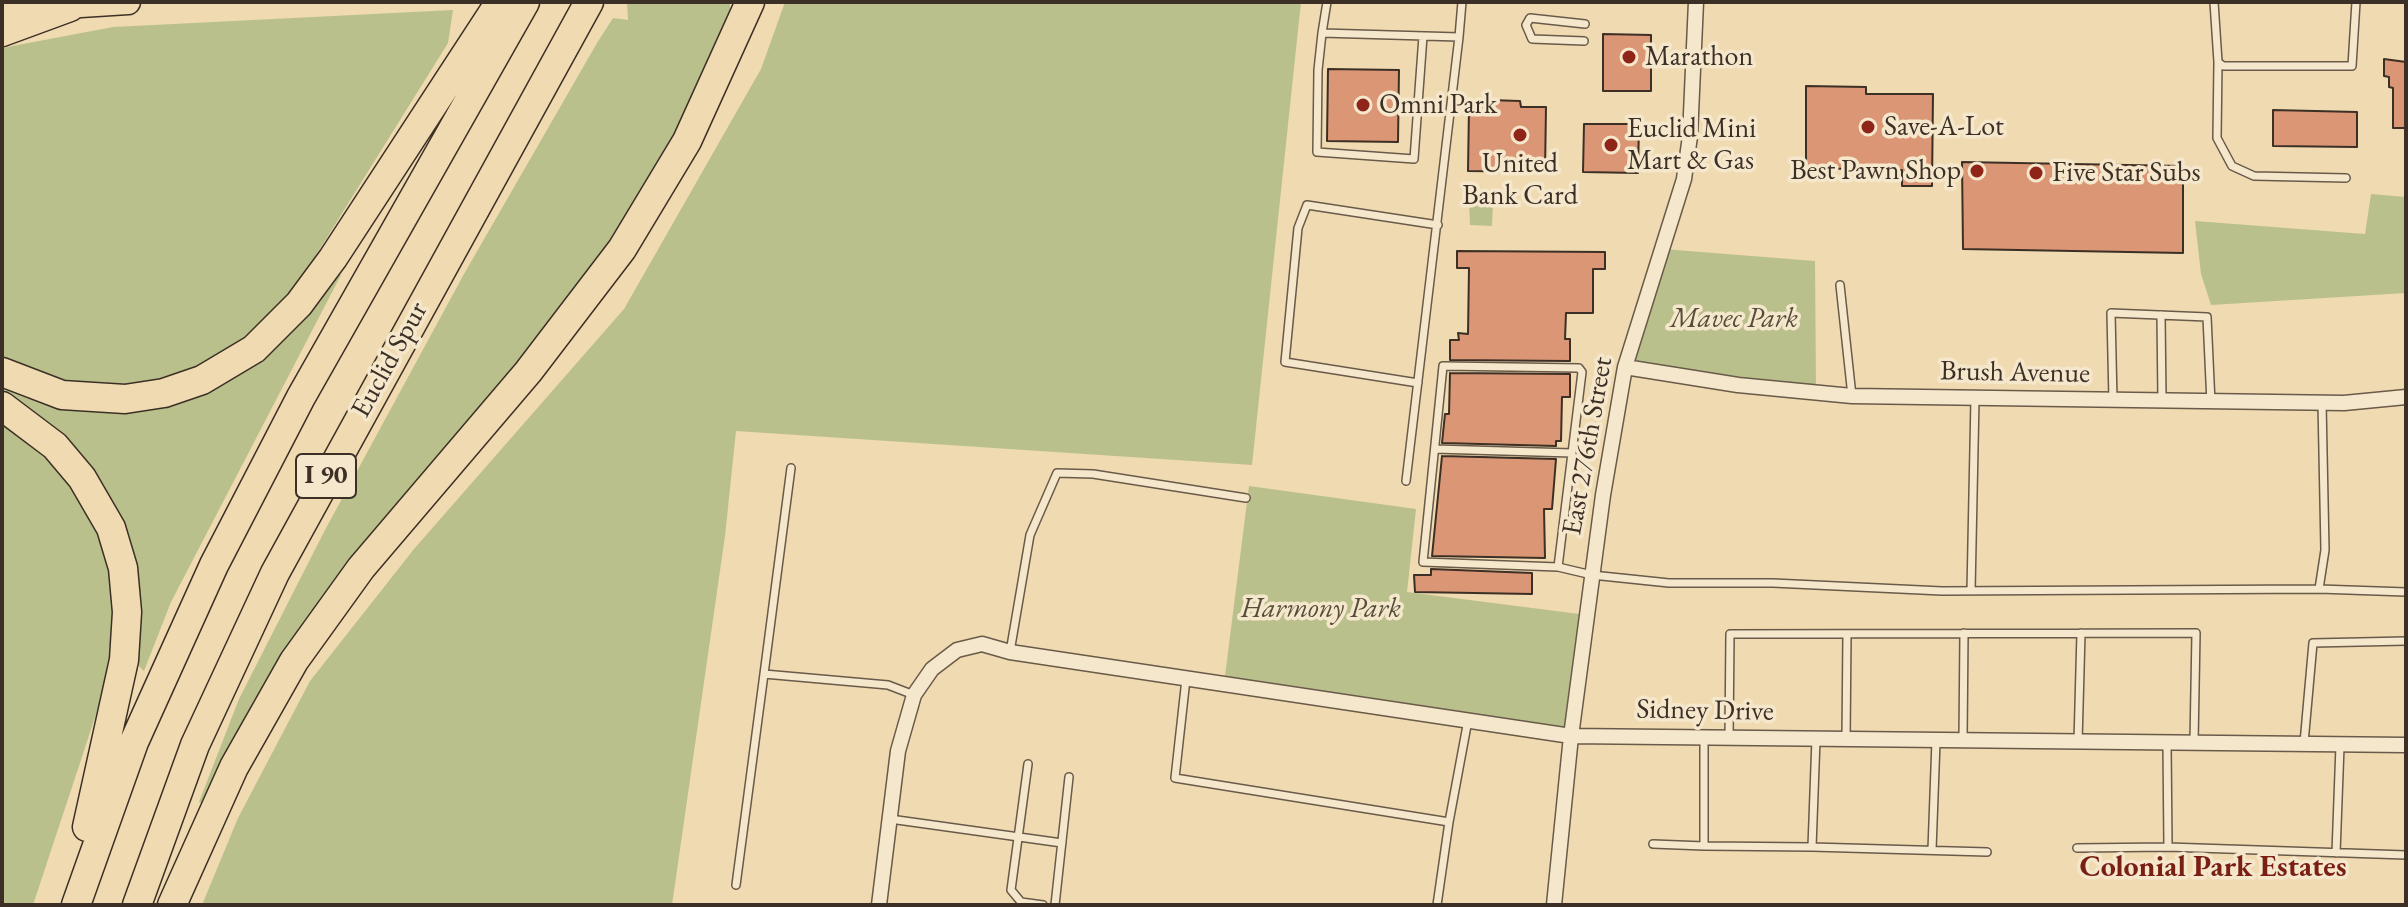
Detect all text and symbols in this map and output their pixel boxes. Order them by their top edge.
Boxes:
place label: Marathon [1645,40,1753,74]
marker: Marathon [1620,48,1638,66]
place label: Omni Park [1379,88,1497,122]
marker: Omni Park [1354,96,1372,114]
place label: Save-A-Lot [1884,110,2004,144]
place label: Euclid Mini Mart & Gas [1627,112,1756,178]
marker: Save-A-Lot [1859,118,1877,136]
marker: United Bank Card [1511,126,1529,144]
marker: Euclid Mini Mart & Gas [1602,136,1620,154]
place label: United Bank Card [1462,147,1578,213]
place label: Best Pawn Shop [1790,154,1961,188]
place label: Five Star Subs [2052,156,2200,190]
marker: Best Pawn Shop [1968,162,1986,180]
marker: Five Star Subs [2027,164,2045,182]
street label: Euclid Spur [345,296,435,424]
park label: Mavec Park [1670,302,1798,336]
street label: East 276th Street [1556,354,1620,538]
street label: Brush Avenue [1940,355,2090,391]
road number: I 90 [296,454,356,498]
park label: Harmony Park [1241,592,1401,626]
street label: Sidney Drive [1636,693,1774,729]
district label: Colonial Park Estates [2079,850,2347,886]

